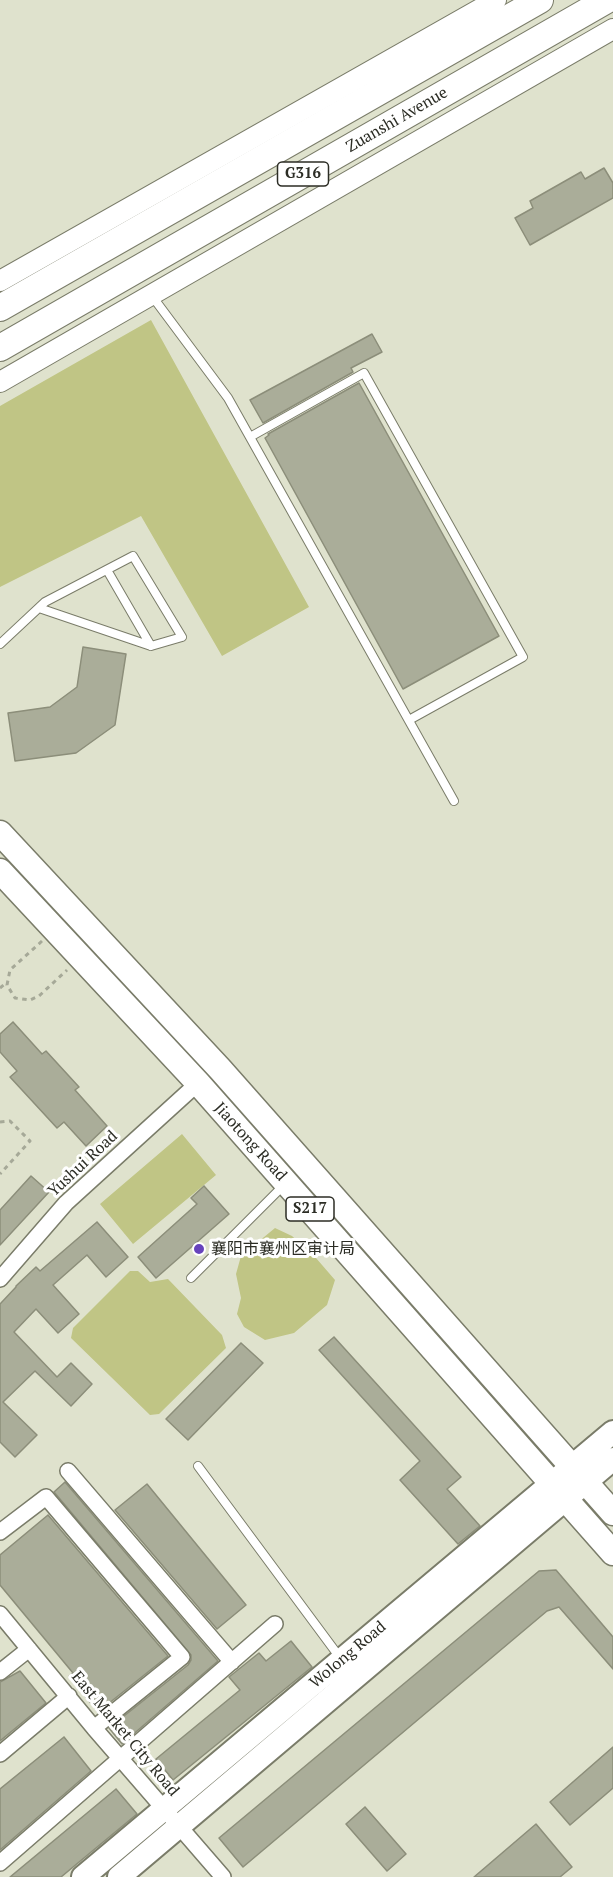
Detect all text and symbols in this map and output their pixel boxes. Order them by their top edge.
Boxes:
street label: Zuanshi Avenue [343,83,451,157]
road number: G316 [278,162,328,186]
street label: Jiaotong Road [210,1099,290,1185]
street label: Yushui Road [44,1127,122,1201]
road number: S217 [286,1197,334,1221]
place label: 襄阳市襄州区审计局 [211,1239,355,1259]
marker: 襄阳市襄州区审计局 [192,1242,206,1256]
street label: Wolong Road [306,1617,390,1693]
street label: East Market City Road [67,1668,183,1800]

